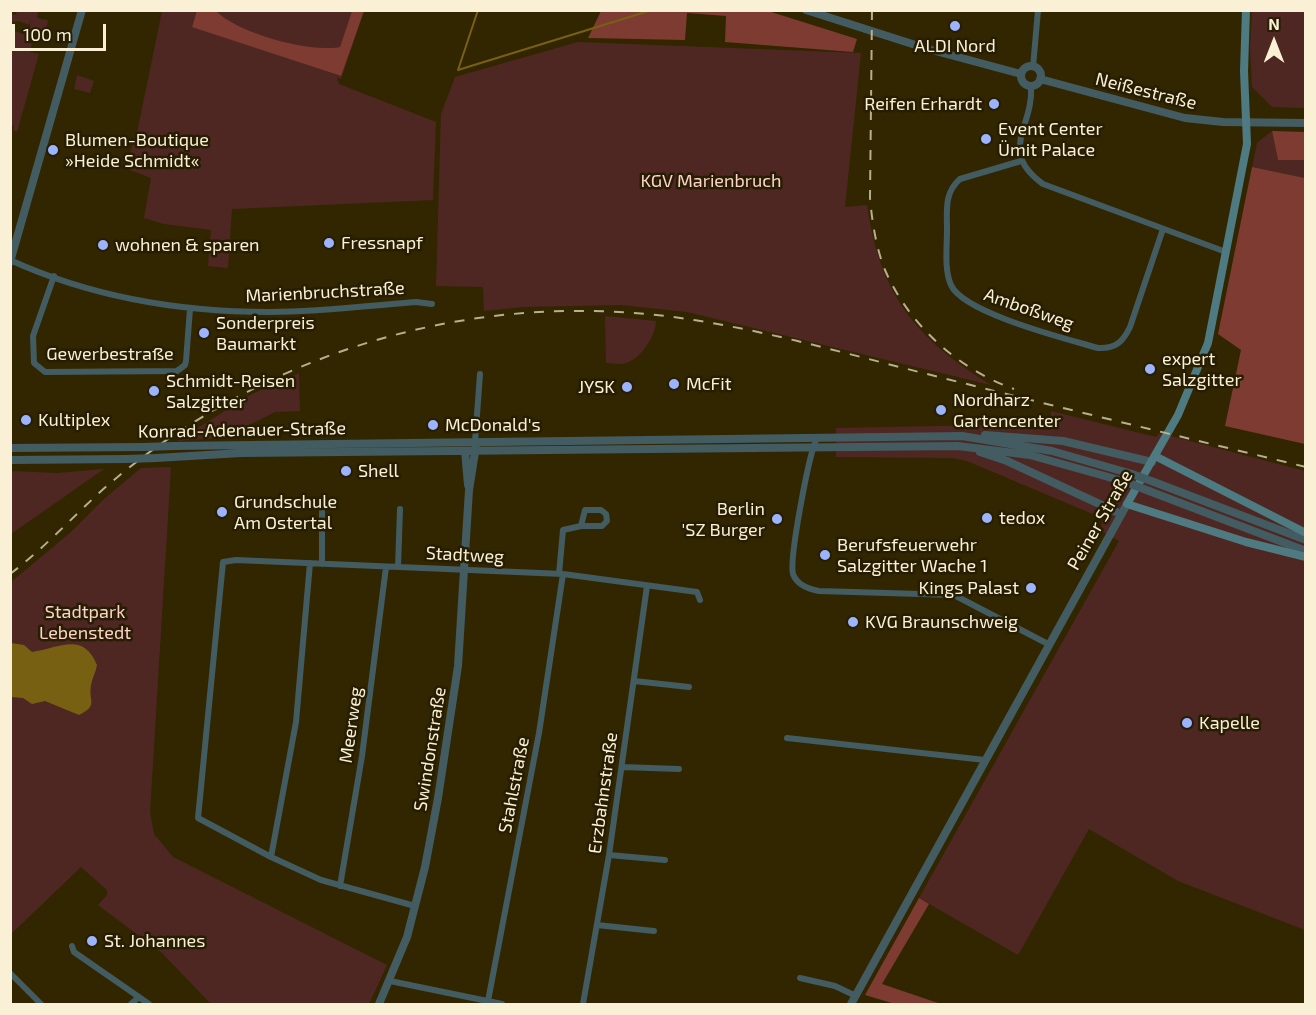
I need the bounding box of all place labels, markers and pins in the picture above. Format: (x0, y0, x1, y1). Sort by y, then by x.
marker: ALDI Nord (948, 19, 962, 33)
place label: ALDI Nord (914, 35, 996, 57)
place label: Reifen Erhardt (864, 93, 982, 115)
marker: Reifen Erhardt (987, 97, 1001, 111)
place label: Event Center Ümit Palace (998, 118, 1103, 160)
place label: Blumen-Boutique »Heide Schmidt« (65, 129, 209, 172)
marker: Event Center Ümit Palace (979, 132, 993, 146)
marker: Blumen-Boutique »Heide Schmidt« (46, 143, 60, 157)
place label: Fressnapf (341, 232, 423, 254)
place label: wohnen & sparen (115, 234, 260, 256)
marker: Fressnapf (322, 236, 336, 250)
marker: wohnen & sparen (96, 238, 110, 252)
place label: Sonderpreis Baumarkt (216, 312, 315, 354)
marker: Sonderpreis Baumarkt (197, 326, 211, 340)
place label: expert Salzgitter (1162, 348, 1242, 391)
marker: expert Salzgitter (1143, 362, 1157, 376)
place label: Schmidt-Reisen Salzgitter (166, 370, 295, 412)
place label: McFit (686, 373, 732, 395)
place label: JYSK (578, 376, 615, 398)
marker: McFit (667, 377, 681, 391)
marker: JYSK (620, 380, 634, 394)
marker: Schmidt-Reisen Salzgitter (147, 384, 161, 398)
place label: Nordharz Gartencenter (953, 389, 1061, 432)
marker: Nordharz Gartencenter (934, 403, 948, 417)
place label: Kultiplex (38, 409, 110, 431)
marker: Kultiplex (19, 413, 33, 427)
place label: McDonald's (445, 414, 541, 436)
marker: McDonald's (426, 418, 440, 432)
place label: Shell (358, 460, 399, 482)
marker: Shell (339, 464, 353, 478)
place label: Grundschule Am Ostertal (234, 491, 337, 534)
place label: Berlin 'SZ Burger (682, 498, 765, 540)
marker: Grundschule Am Ostertal (215, 505, 229, 519)
place label: tedox (999, 507, 1045, 529)
marker: tedox (980, 511, 994, 525)
marker: Berlin 'SZ Burger (770, 512, 784, 526)
place label: Berufsfeuerwehr Salzgitter Wache 1 (837, 534, 987, 576)
marker: Berufsfeuerwehr Salzgitter Wache 1 (818, 548, 832, 562)
place label: Kings Palast (919, 577, 1019, 599)
marker: Kings Palast (1024, 581, 1038, 595)
place label: KVG Braunschweig (865, 611, 1018, 633)
marker: KVG Braunschweig (846, 615, 860, 629)
place label: Kapelle (1199, 712, 1260, 734)
marker: Kapelle (1180, 716, 1194, 730)
place label: St. Johannes (104, 930, 205, 952)
marker: St. Johannes (85, 934, 99, 948)

